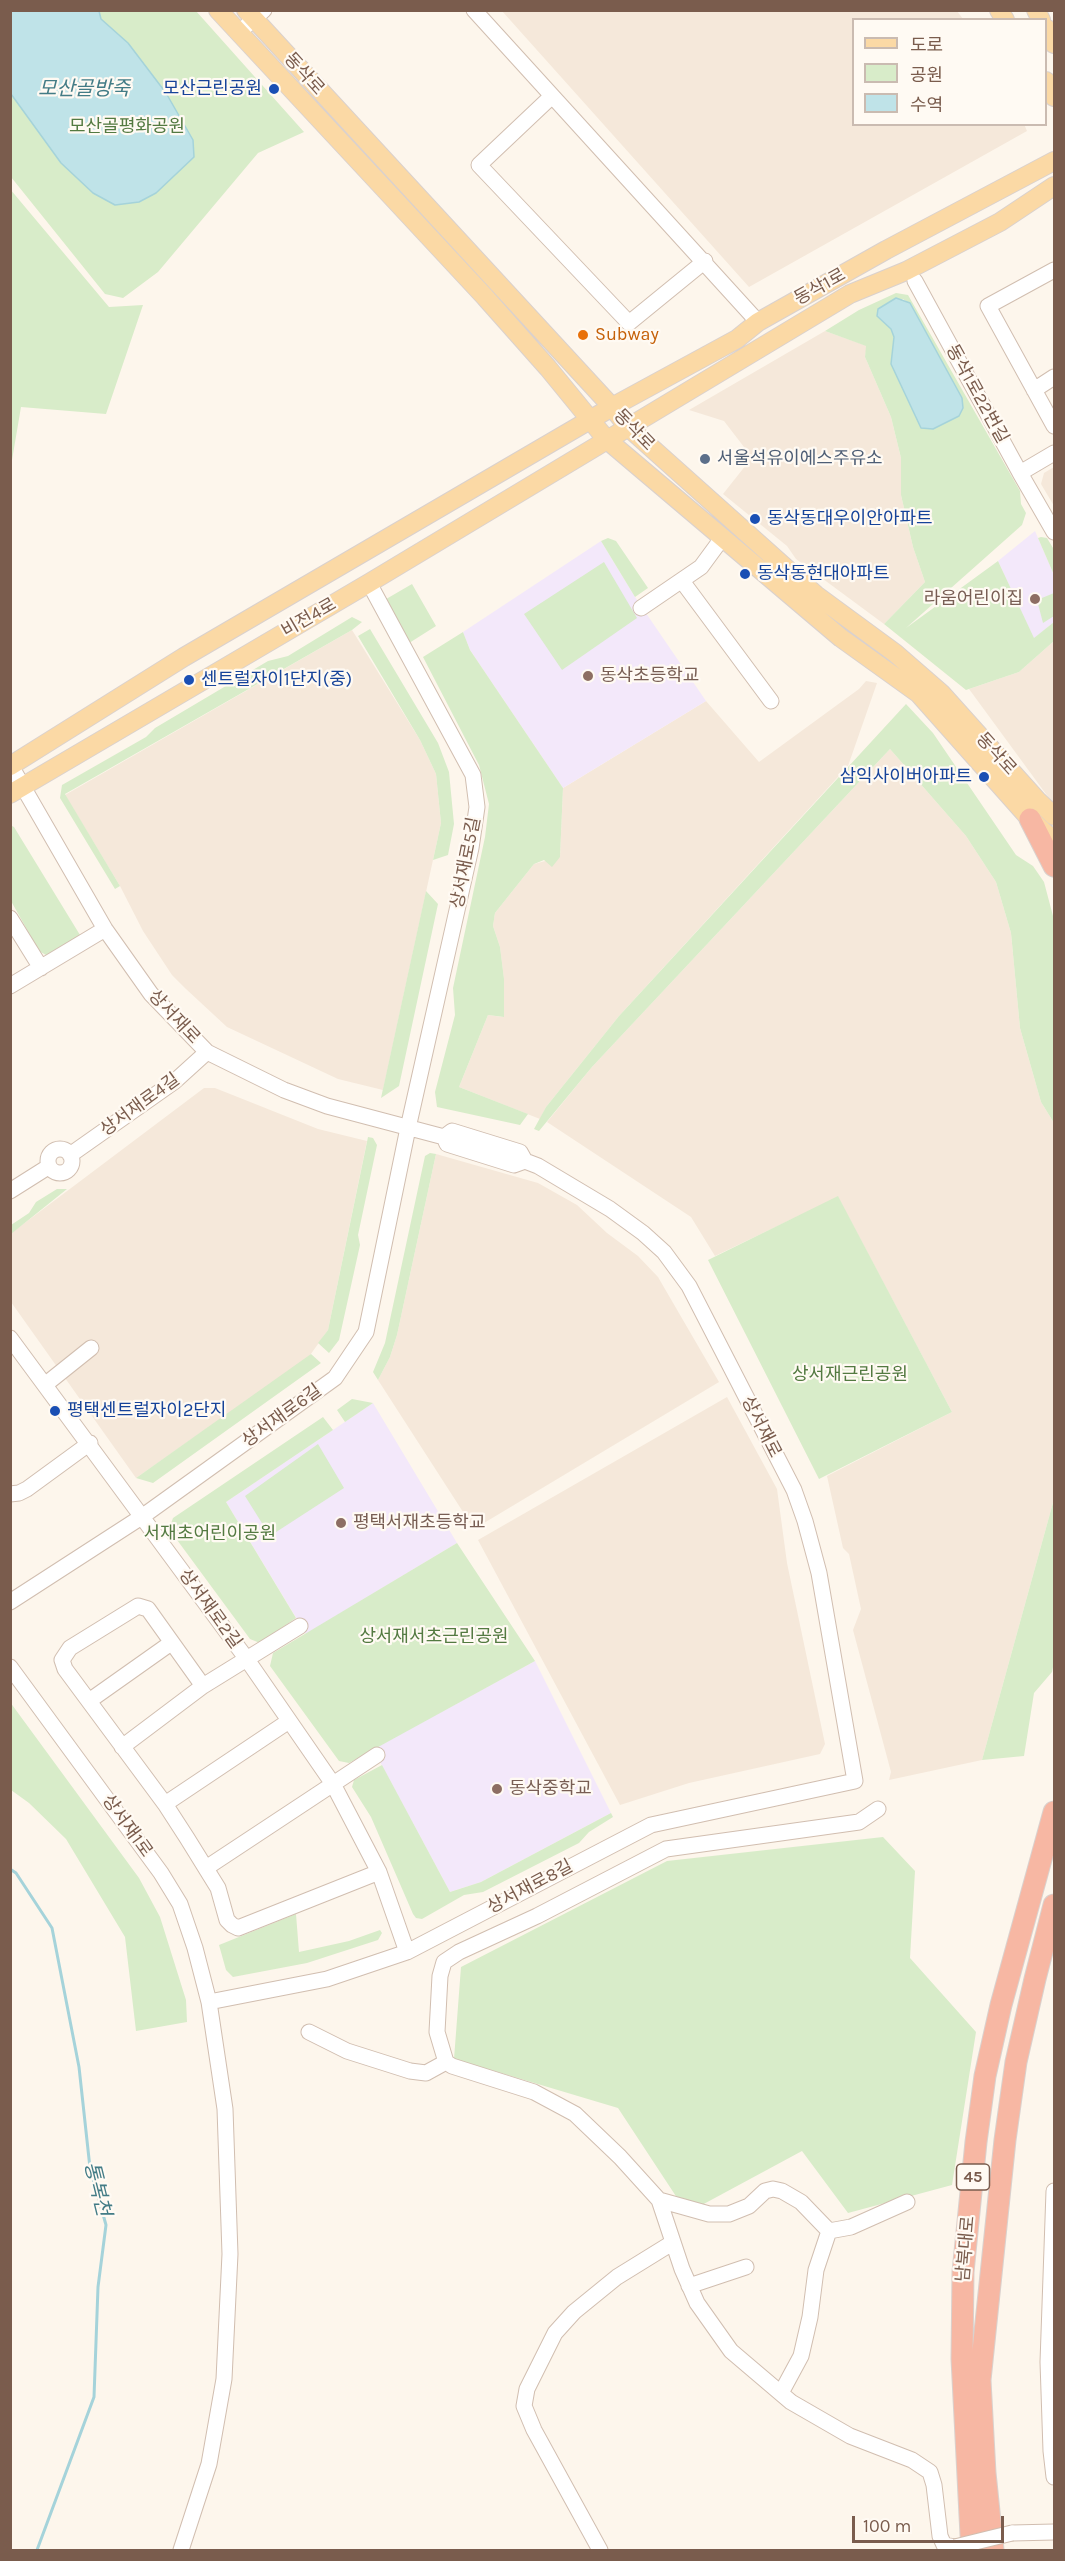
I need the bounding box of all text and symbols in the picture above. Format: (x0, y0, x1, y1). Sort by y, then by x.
legend (852, 18, 1047, 126)
text: 도로 (910, 34, 943, 56)
street label: 동삭로 (279, 48, 329, 100)
text: 공원 (910, 64, 943, 86)
water label: 모산골방죽 (38, 77, 130, 101)
place label: 모산근린공원 (163, 78, 262, 100)
marker: 모산근린공원 (267, 82, 281, 96)
text: 수역 (910, 94, 943, 116)
park label: 모산골평화공원 (69, 116, 185, 138)
street label: 동삭1로 (790, 264, 850, 310)
place label: Subway (595, 324, 659, 346)
marker: Subway (576, 328, 590, 342)
street label: 동삭1로22번길 (941, 341, 1013, 447)
street label: 동삭로 (609, 405, 659, 455)
place label: 서울석유이에스주유소 (717, 448, 883, 470)
marker: 서울석유이에스주유소 (698, 452, 712, 466)
place label: 동삭동대우이안아파트 (767, 508, 933, 530)
marker: 동삭동대우이안아파트 (748, 512, 762, 526)
place label: 동삭동현대아파트 (757, 563, 889, 585)
marker: 동삭동현대아파트 (738, 567, 752, 581)
place label: 라움어린이집 (924, 588, 1023, 610)
marker: 라움어린이집 (1028, 592, 1042, 606)
street label: 비전4로 (278, 594, 340, 642)
place label: 동삭초등학교 (600, 665, 699, 687)
place label: 센트럴자이1단지(중) (201, 669, 352, 691)
marker: 동삭초등학교 (581, 669, 595, 683)
marker: 센트럴자이1단지(중) (182, 673, 196, 687)
street label: 동삭로 (971, 728, 1021, 780)
place label: 삼익사이버아파트 (840, 766, 972, 788)
marker: 삼익사이버아파트 (977, 770, 991, 784)
street label: 상서재로5길 (447, 815, 485, 911)
street label: 상서재로 (144, 985, 204, 1049)
street label: 상서재로4길 (96, 1069, 184, 1141)
park label: 상서재근린공원 (792, 1364, 908, 1386)
street label: 상서재로6길 (238, 1380, 326, 1452)
street label: 상서재로 (736, 1393, 786, 1461)
place label: 평택센트럴자이2단지 (67, 1400, 226, 1422)
marker: 평택센트럴자이2단지 (48, 1404, 62, 1418)
place label: 평택서재초등학교 (353, 1512, 485, 1534)
marker: 평택서재초등학교 (334, 1516, 348, 1530)
park label: 서재초어린이공원 (144, 1523, 276, 1545)
street label: 상서재로2길 (174, 1565, 246, 1653)
park label: 상서재서초근린공원 (359, 1626, 509, 1648)
place label: 동삭중학교 (509, 1778, 592, 1800)
marker: 동삭중학교 (490, 1782, 504, 1796)
street label: 상서재1로 (97, 1790, 157, 1862)
street label: 상서재로8길 (483, 1855, 577, 1919)
water label: 통복천 (79, 2159, 115, 2219)
road number: 45 (956, 2164, 990, 2190)
street label: 남북대로 (952, 2215, 980, 2283)
scale bar (855, 2504, 1006, 2542)
text: 100 m (863, 2515, 911, 2537)

